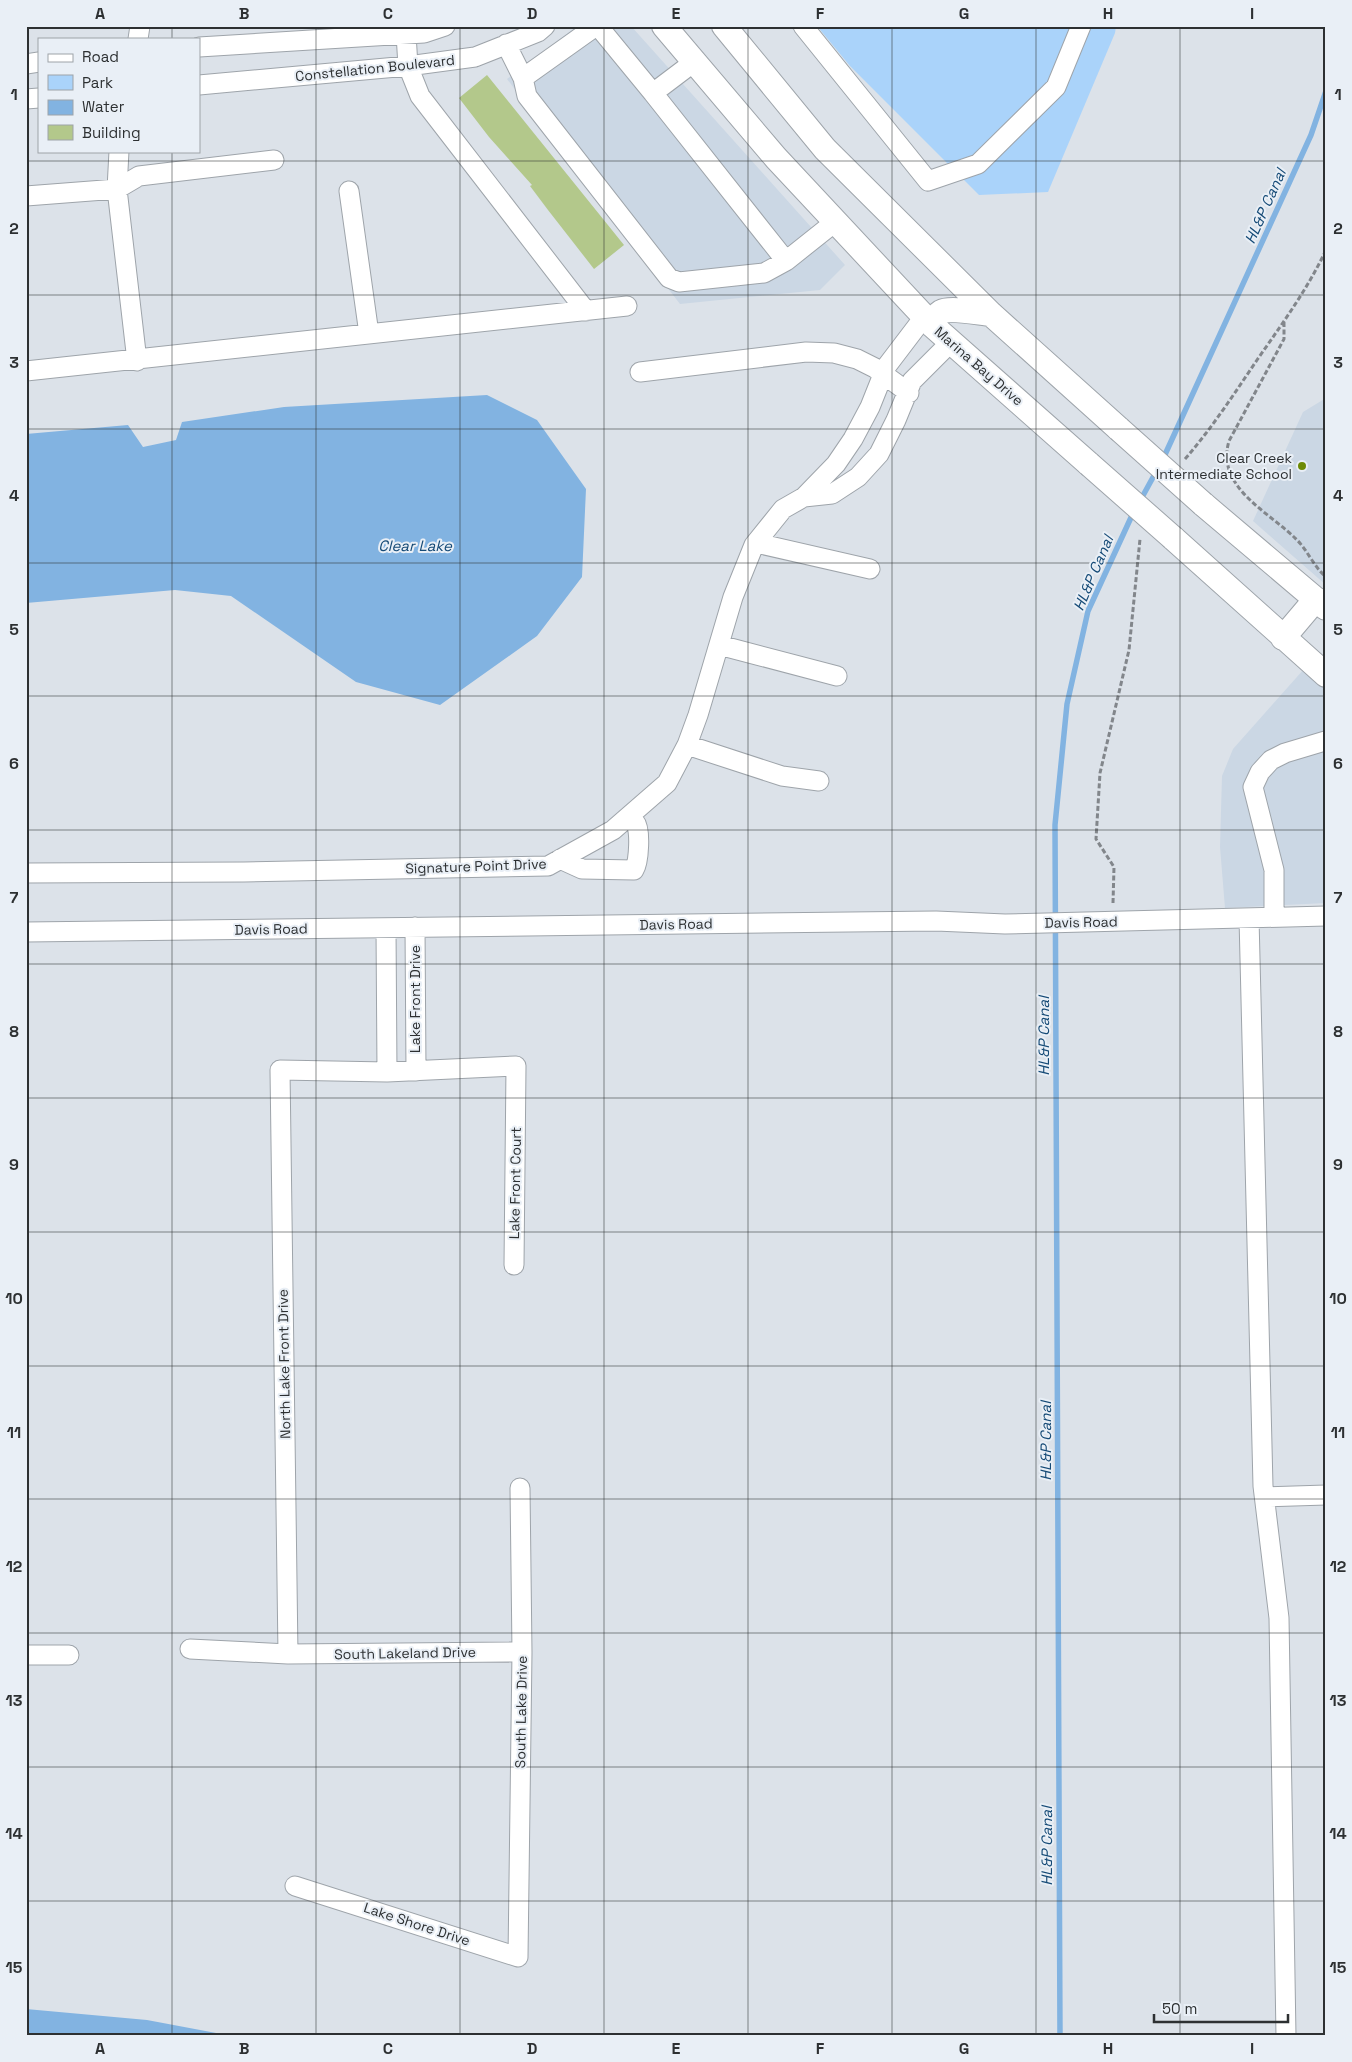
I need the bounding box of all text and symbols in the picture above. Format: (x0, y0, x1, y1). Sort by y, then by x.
text: A (95, 3, 105, 24)
text: B (239, 3, 249, 24)
text: C (383, 3, 393, 24)
text: D (527, 3, 537, 24)
text: E (672, 3, 681, 24)
text: F (816, 3, 825, 24)
text: G (959, 3, 969, 24)
text: H (1103, 3, 1113, 24)
text: I (1250, 3, 1254, 24)
legend (38, 38, 200, 152)
text: Road (82, 47, 119, 66)
street label: Constellation Boulevard (294, 51, 456, 85)
text: Park (82, 73, 113, 92)
text: 1 (10, 84, 18, 105)
text: 1 (1334, 84, 1342, 105)
text: Water (82, 97, 125, 116)
text: Building (82, 123, 141, 142)
water label: HL&P Canal (1240, 164, 1291, 246)
text: 2 (9, 218, 19, 239)
text: 2 (1333, 218, 1343, 239)
street label: Marina Bay Drive (931, 322, 1027, 410)
text: 3 (9, 352, 19, 373)
text: 3 (1333, 352, 1343, 373)
place label: Clear Creek Intermediate School (1156, 449, 1292, 483)
marker: Clear Creek Intermediate School (1296, 460, 1308, 472)
text: 4 (9, 485, 19, 506)
text: 4 (1333, 485, 1343, 506)
water label: HL&P Canal (1069, 530, 1118, 613)
water label: Clear Lake (378, 536, 453, 555)
text: 5 (9, 619, 19, 640)
text: 5 (1333, 619, 1343, 640)
text: 6 (9, 753, 19, 774)
text: 6 (1333, 753, 1343, 774)
street label: Signature Point Drive (405, 855, 547, 877)
text: 7 (10, 887, 19, 908)
text: 7 (1334, 887, 1343, 908)
street label: Davis Road (1044, 912, 1118, 932)
street label: Davis Road (639, 914, 713, 934)
street label: Davis Road (234, 919, 308, 939)
street label: Lake Front Drive (406, 945, 424, 1053)
water label: HL&P Canal (1034, 994, 1053, 1076)
text: 8 (9, 1021, 19, 1042)
text: 8 (1333, 1021, 1343, 1042)
street label: Lake Front Court (505, 1127, 525, 1239)
text: 9 (9, 1154, 19, 1175)
text: 9 (1333, 1154, 1343, 1175)
text: 10 (5, 1288, 23, 1309)
text: 10 (1329, 1288, 1347, 1309)
street label: North Lake Front Drive (274, 1289, 294, 1439)
water label: HL&P Canal (1036, 1399, 1055, 1481)
text: 11 (7, 1422, 21, 1443)
text: 11 (1331, 1422, 1345, 1443)
text: 12 (6, 1556, 22, 1577)
text: 12 (1330, 1556, 1346, 1577)
street label: South Lakeland Drive (334, 1643, 476, 1663)
street label: South Lake Drive (511, 1655, 531, 1769)
text: 13 (6, 1690, 23, 1711)
text: 13 (1330, 1690, 1347, 1711)
water label: HL&P Canal (1037, 1804, 1056, 1886)
text: 14 (5, 1823, 23, 1844)
text: 14 (1329, 1823, 1347, 1844)
street label: Lake Shore Drive (361, 1898, 473, 1950)
text: 15 (6, 1957, 23, 1978)
text: 15 (1330, 1957, 1347, 1978)
scale bar (1154, 1992, 1288, 2024)
text: 50 m (1162, 1999, 1197, 2018)
text: A (95, 2038, 105, 2059)
text: B (239, 2038, 249, 2059)
text: C (383, 2038, 393, 2059)
text: D (527, 2038, 537, 2059)
text: E (672, 2038, 681, 2059)
text: F (816, 2038, 825, 2059)
text: G (959, 2038, 969, 2059)
text: H (1103, 2038, 1113, 2059)
text: I (1250, 2038, 1254, 2059)

